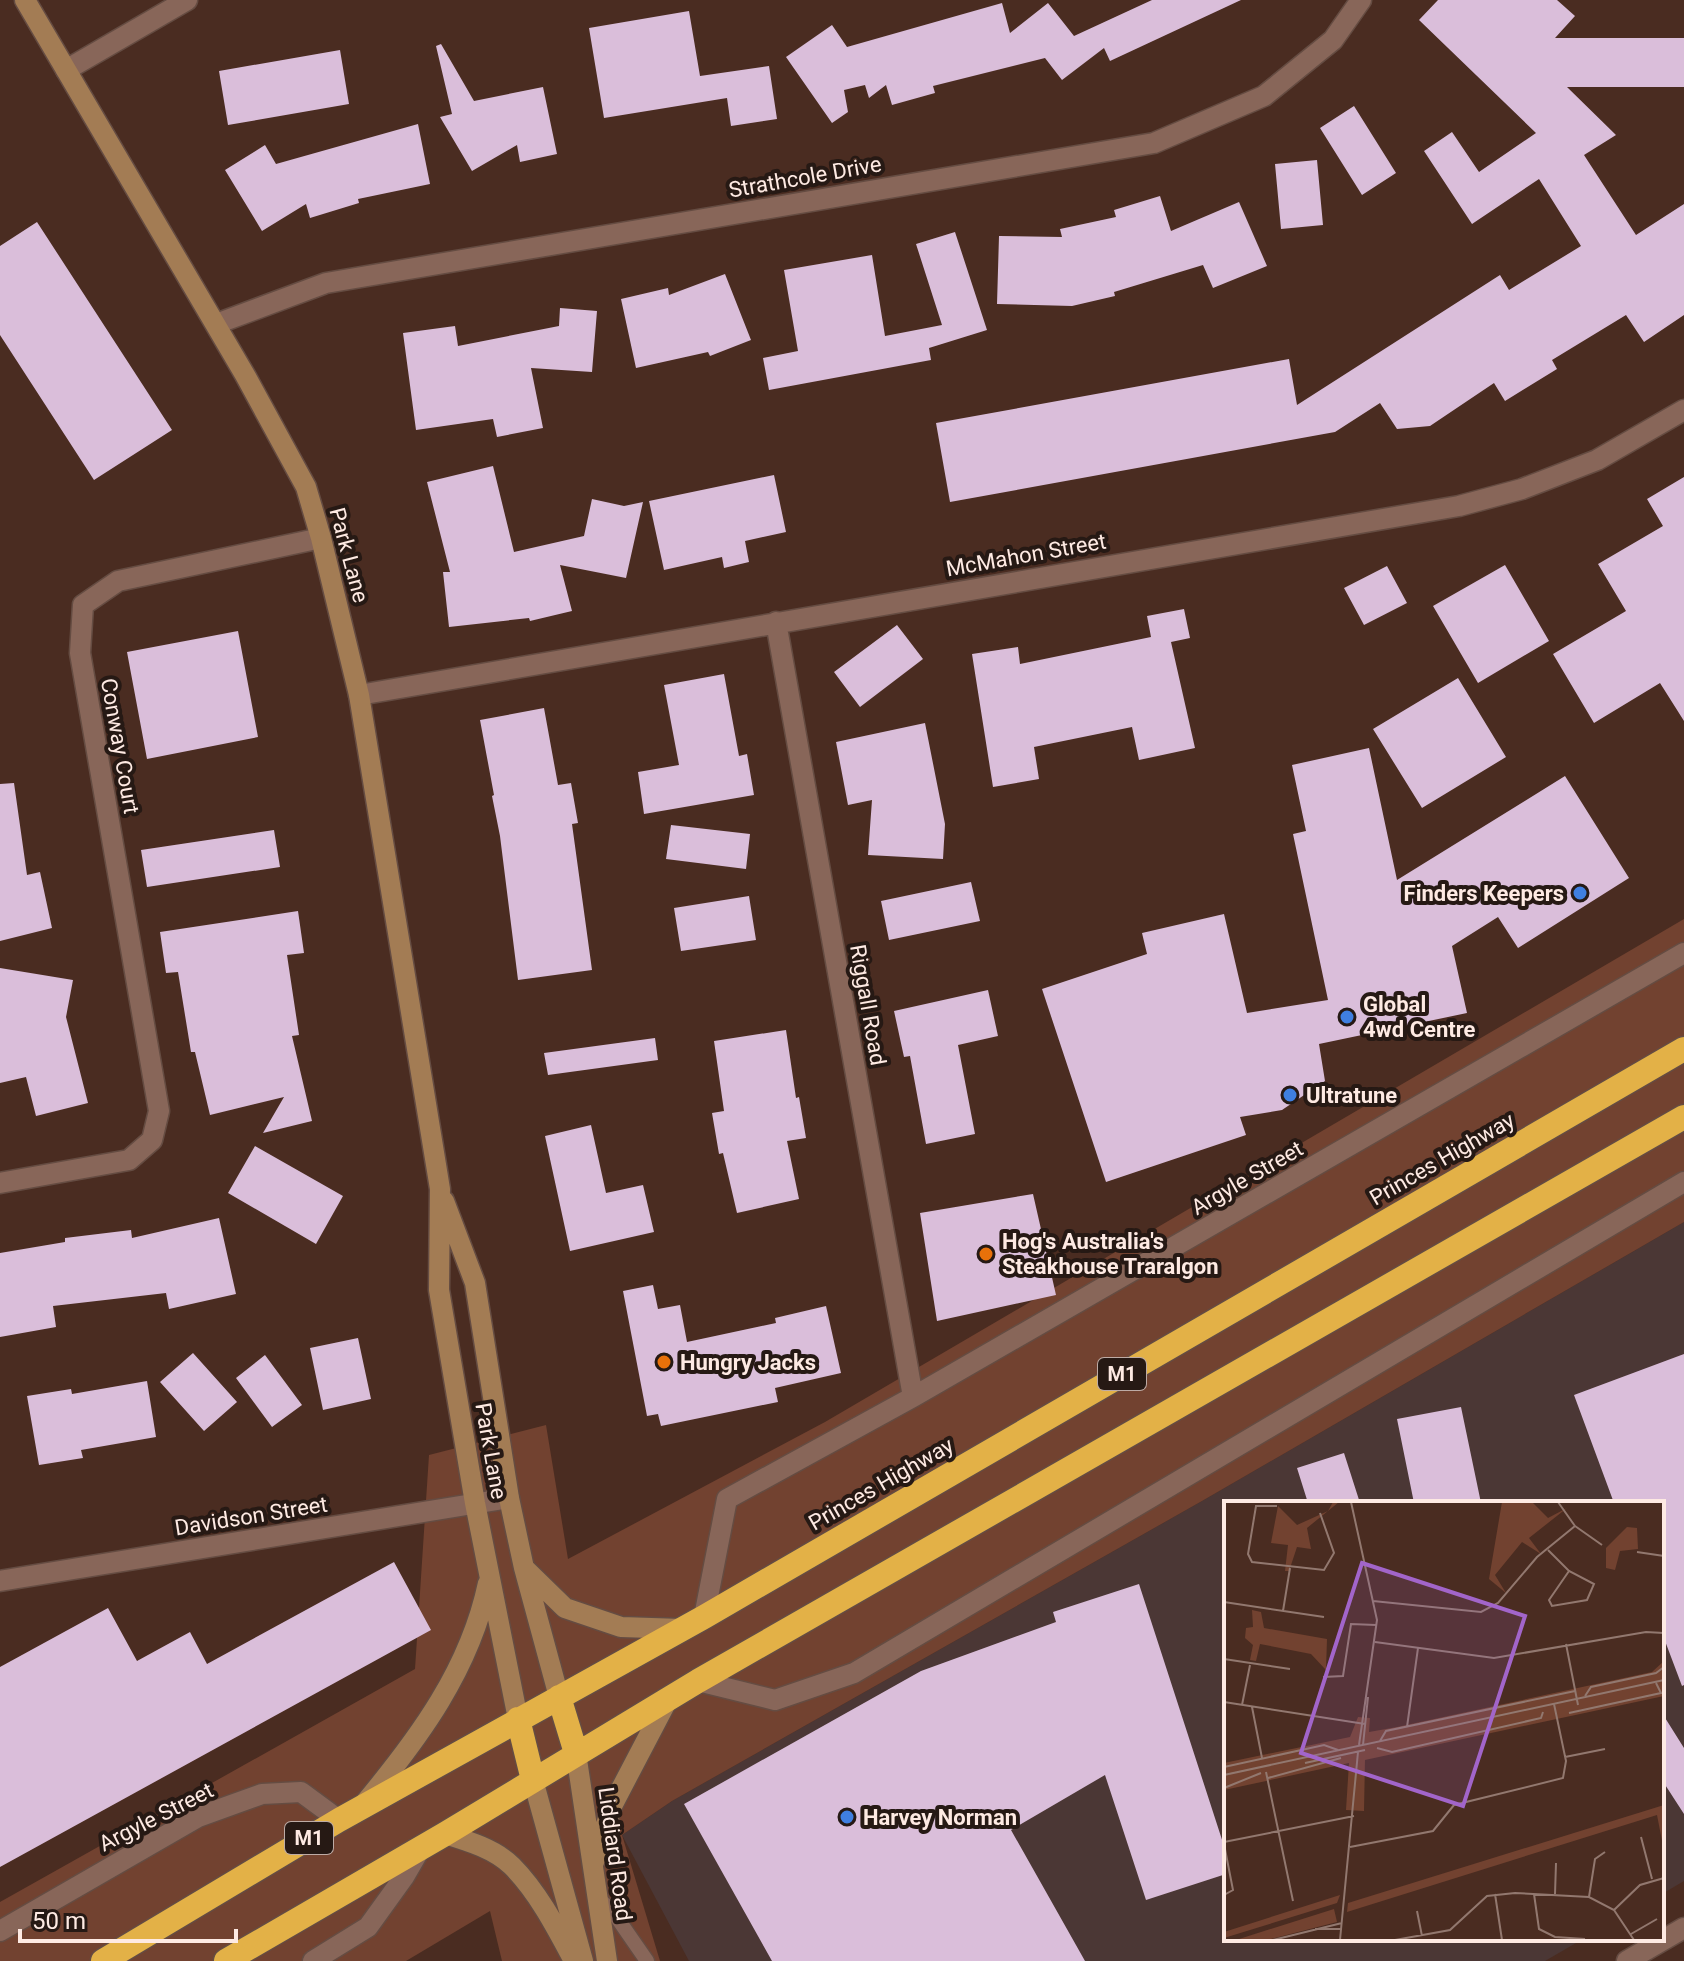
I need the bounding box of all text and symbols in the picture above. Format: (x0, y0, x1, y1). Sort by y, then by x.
street label: Strathcole Drive (727, 151, 883, 203)
street label: Park Lane (324, 505, 374, 605)
street label: McMahon Street (944, 529, 1108, 581)
street label: Conway Court (96, 676, 144, 816)
place label: Finders Keepers (1404, 881, 1564, 906)
marker: Finders Keepers (1571, 884, 1589, 902)
street label: Riggall Road (845, 943, 891, 1067)
place label: Global 4wd Centre (1363, 992, 1476, 1042)
marker: Global 4wd Centre (1338, 1008, 1356, 1026)
place label: Ultratune (1306, 1083, 1397, 1108)
marker: Ultratune (1281, 1086, 1299, 1104)
street label: Princes Highway (1365, 1107, 1519, 1211)
street label: Argyle Street (1187, 1136, 1307, 1220)
place label: Hog's Australia's Steakhouse Traralgon (1002, 1229, 1219, 1279)
marker: Hog's Australia's Steakhouse Traralgon (977, 1245, 995, 1263)
place label: Hungry Jacks (680, 1350, 816, 1375)
marker: Hungry Jacks (655, 1353, 673, 1371)
road number: M1 (1098, 1358, 1146, 1390)
street label: Park Lane (470, 1401, 512, 1501)
street label: Princes Highway (804, 1432, 958, 1536)
street label: Davidson Street (173, 1492, 329, 1540)
inset map (1224, 1501, 1664, 1941)
street label: Argyle Street (95, 1778, 217, 1856)
street label: Liddiard Road (593, 1785, 637, 1923)
place label: Harvey Norman (863, 1805, 1017, 1830)
marker: Harvey Norman (838, 1808, 856, 1826)
road number: M1 (285, 1822, 333, 1854)
scale bar (20, 1893, 236, 1943)
text: 50 m (32, 1907, 86, 1935)

